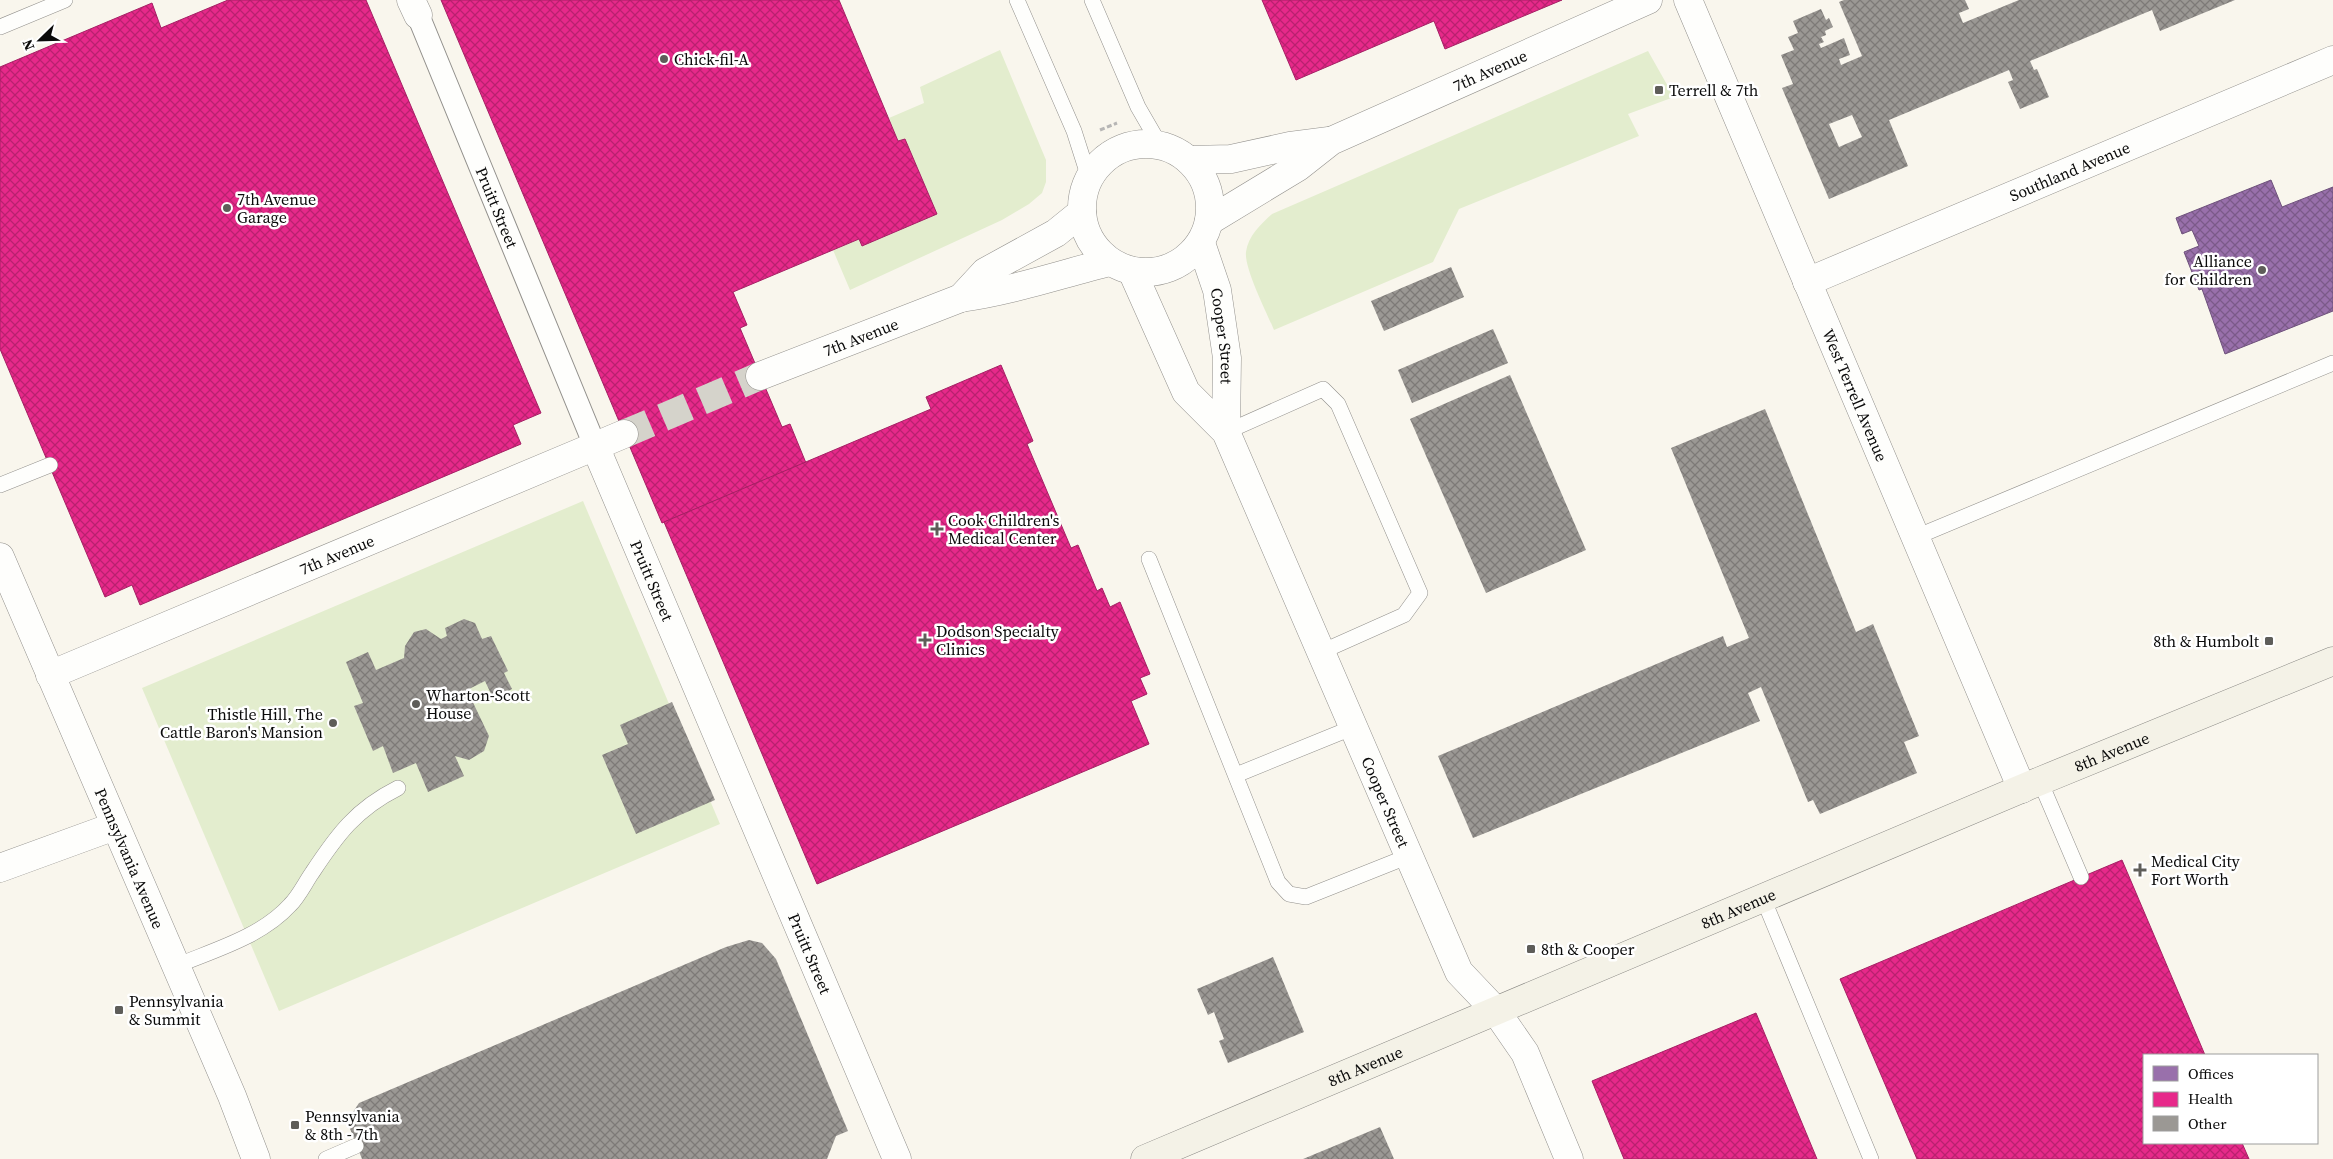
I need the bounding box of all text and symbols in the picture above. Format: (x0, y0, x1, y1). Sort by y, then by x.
north arrow (15, 15, 65, 65)
text: N (17, 36, 39, 54)
street label: 7th Avenue (1449, 44, 1531, 96)
place label: Chick-fil-A (674, 48, 749, 70)
marker: Chick-fil-A (658, 53, 670, 65)
place label: Terrell & 7th (1669, 79, 1759, 101)
marker: Terrell & 7th (1653, 84, 1665, 96)
street label: Southland Avenue (2006, 136, 2133, 206)
street label: Pruitt Street (471, 164, 524, 252)
place label: 7th Avenue Garage (237, 188, 316, 228)
marker: 7th Avenue Garage (221, 202, 233, 214)
place label: Alliance for Children (2165, 250, 2252, 290)
marker: Alliance for Children (2256, 264, 2268, 276)
street label: Cooper Street (1206, 286, 1238, 385)
street label: 7th Avenue (820, 312, 902, 362)
street label: West Terrell Avenue (1817, 325, 1893, 465)
place label: Cook Children's Medical Center (948, 509, 1059, 549)
marker: Cook Children's Medical Center (930, 522, 944, 536)
street label: 7th Avenue (296, 529, 378, 580)
street label: Pruitt Street (625, 537, 679, 625)
place label: Dodson Specialty Clinics (936, 620, 1060, 660)
place label: 8th & Humbolt (2153, 630, 2260, 652)
marker: Dodson Specialty Clinics (918, 633, 932, 647)
marker: 8th & Humbolt (2263, 635, 2275, 647)
place label: Wharton-Scott House (426, 684, 531, 724)
marker: Wharton-Scott House (410, 698, 422, 710)
place label: Thistle Hill, The Cattle Baron's Mansion (160, 703, 323, 743)
marker: Thistle Hill, The Cattle Baron's Mansion (327, 717, 339, 729)
street label: 8th Avenue (2071, 726, 2152, 777)
street label: Cooper Street (1356, 753, 1415, 852)
street label: Pennsylvania Avenue (90, 785, 170, 932)
place label: Medical City Fort Worth (2151, 850, 2241, 890)
marker: Medical City Fort Worth (2133, 863, 2147, 877)
street label: 8th Avenue (1698, 883, 1779, 934)
street label: Pruitt Street (783, 910, 837, 998)
place label: 8th & Cooper (1541, 938, 1635, 960)
marker: 8th & Cooper (1525, 943, 1537, 955)
place label: Pennsylvania & Summit (129, 990, 224, 1030)
marker: Pennsylvania & Summit (113, 1004, 125, 1016)
street label: 8th Avenue (1324, 1040, 1406, 1092)
legend (2143, 1054, 2318, 1144)
text: Offices (2188, 1063, 2234, 1084)
text: Health (2188, 1088, 2233, 1109)
place label: Pennsylvania & 8th - 7th (305, 1105, 400, 1145)
text: Other (2188, 1113, 2227, 1134)
marker: Pennsylvania & 8th - 7th (289, 1119, 301, 1131)

